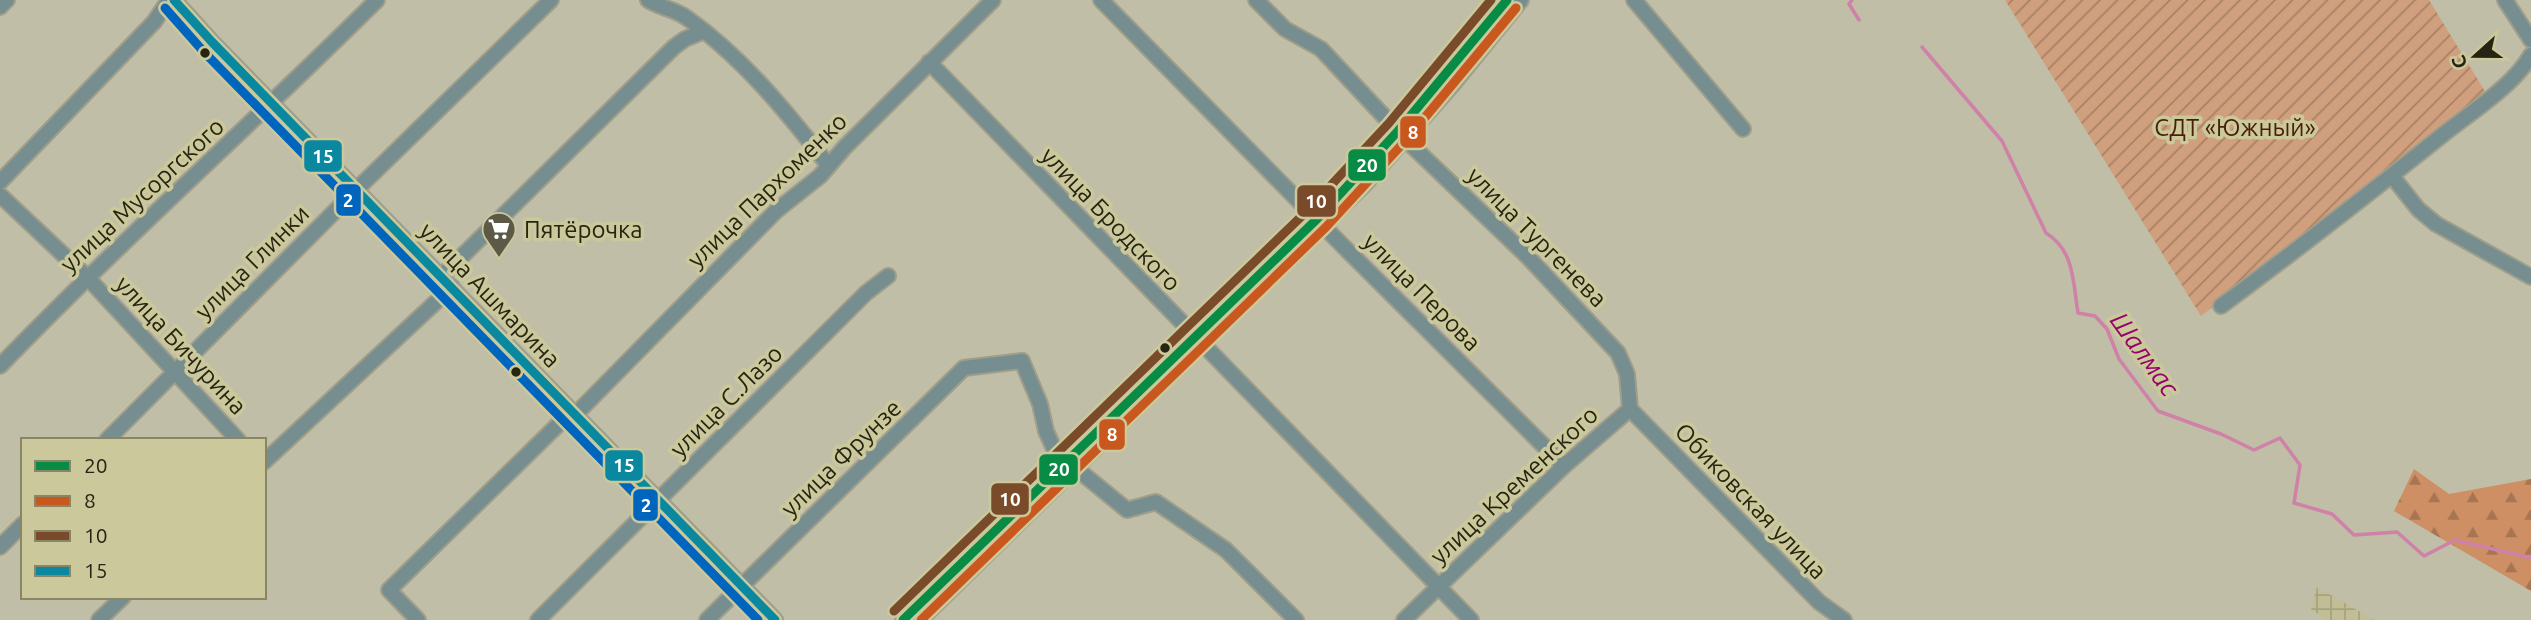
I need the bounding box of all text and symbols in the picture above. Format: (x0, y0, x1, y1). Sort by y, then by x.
north arrow (2440, 21, 2510, 91)
unlabelled marker (198, 46, 212, 60)
text: С (2447, 52, 2472, 72)
street label: улица Пархоменко (682, 107, 852, 273)
street label: улица Мусоргского (55, 112, 229, 278)
park label: СДТ «Южный» (2154, 114, 2316, 141)
line badge: 8 (1399, 115, 1427, 149)
text: 8 (1408, 121, 1418, 143)
line badge: 15 (303, 139, 343, 173)
street label: улица Бродского (1036, 142, 1186, 296)
text: 15 (312, 145, 334, 167)
line badge: 20 (1347, 148, 1387, 182)
text: 20 (1356, 154, 1378, 176)
street label: улица Тургенева (1462, 162, 1612, 312)
line badge: 2 (335, 183, 362, 217)
line badge: 10 (1296, 184, 1337, 218)
text: 2 (343, 189, 353, 211)
text: 10 (1305, 190, 1327, 212)
street label: улица Глинки (190, 200, 314, 324)
supermarket icon: Пятёрочка (480, 210, 518, 259)
place label: Пятёрочка (524, 216, 643, 243)
street label: улица Ашмарина (414, 217, 566, 373)
street label: улица Перова (1358, 228, 1486, 356)
street label: улица Бичурина (110, 270, 252, 420)
water label: Шалмас (2105, 306, 2186, 402)
street label: улица С.Лазо (664, 339, 788, 463)
unlabelled marker (1158, 341, 1172, 355)
unlabelled marker (509, 365, 523, 379)
street label: улица Фрунзе (775, 394, 907, 522)
street label: улица Кременского (1425, 401, 1603, 569)
line badge: 8 (1098, 418, 1126, 451)
street label: Обиковская улица (1670, 418, 1832, 584)
text: 8 (1107, 423, 1117, 445)
legend (21, 438, 266, 599)
line badge: 15 (604, 449, 644, 482)
text: 20 (84, 453, 108, 477)
line badge: 20 (1038, 453, 1079, 486)
text: 15 (613, 454, 635, 476)
text: 20 (1048, 458, 1070, 480)
line badge: 10 (990, 482, 1030, 516)
text: 8 (84, 488, 96, 512)
line badge: 2 (632, 488, 659, 522)
text: 10 (999, 488, 1021, 510)
text: 2 (641, 494, 651, 516)
text: 10 (84, 523, 108, 547)
text: 15 (84, 558, 108, 582)

